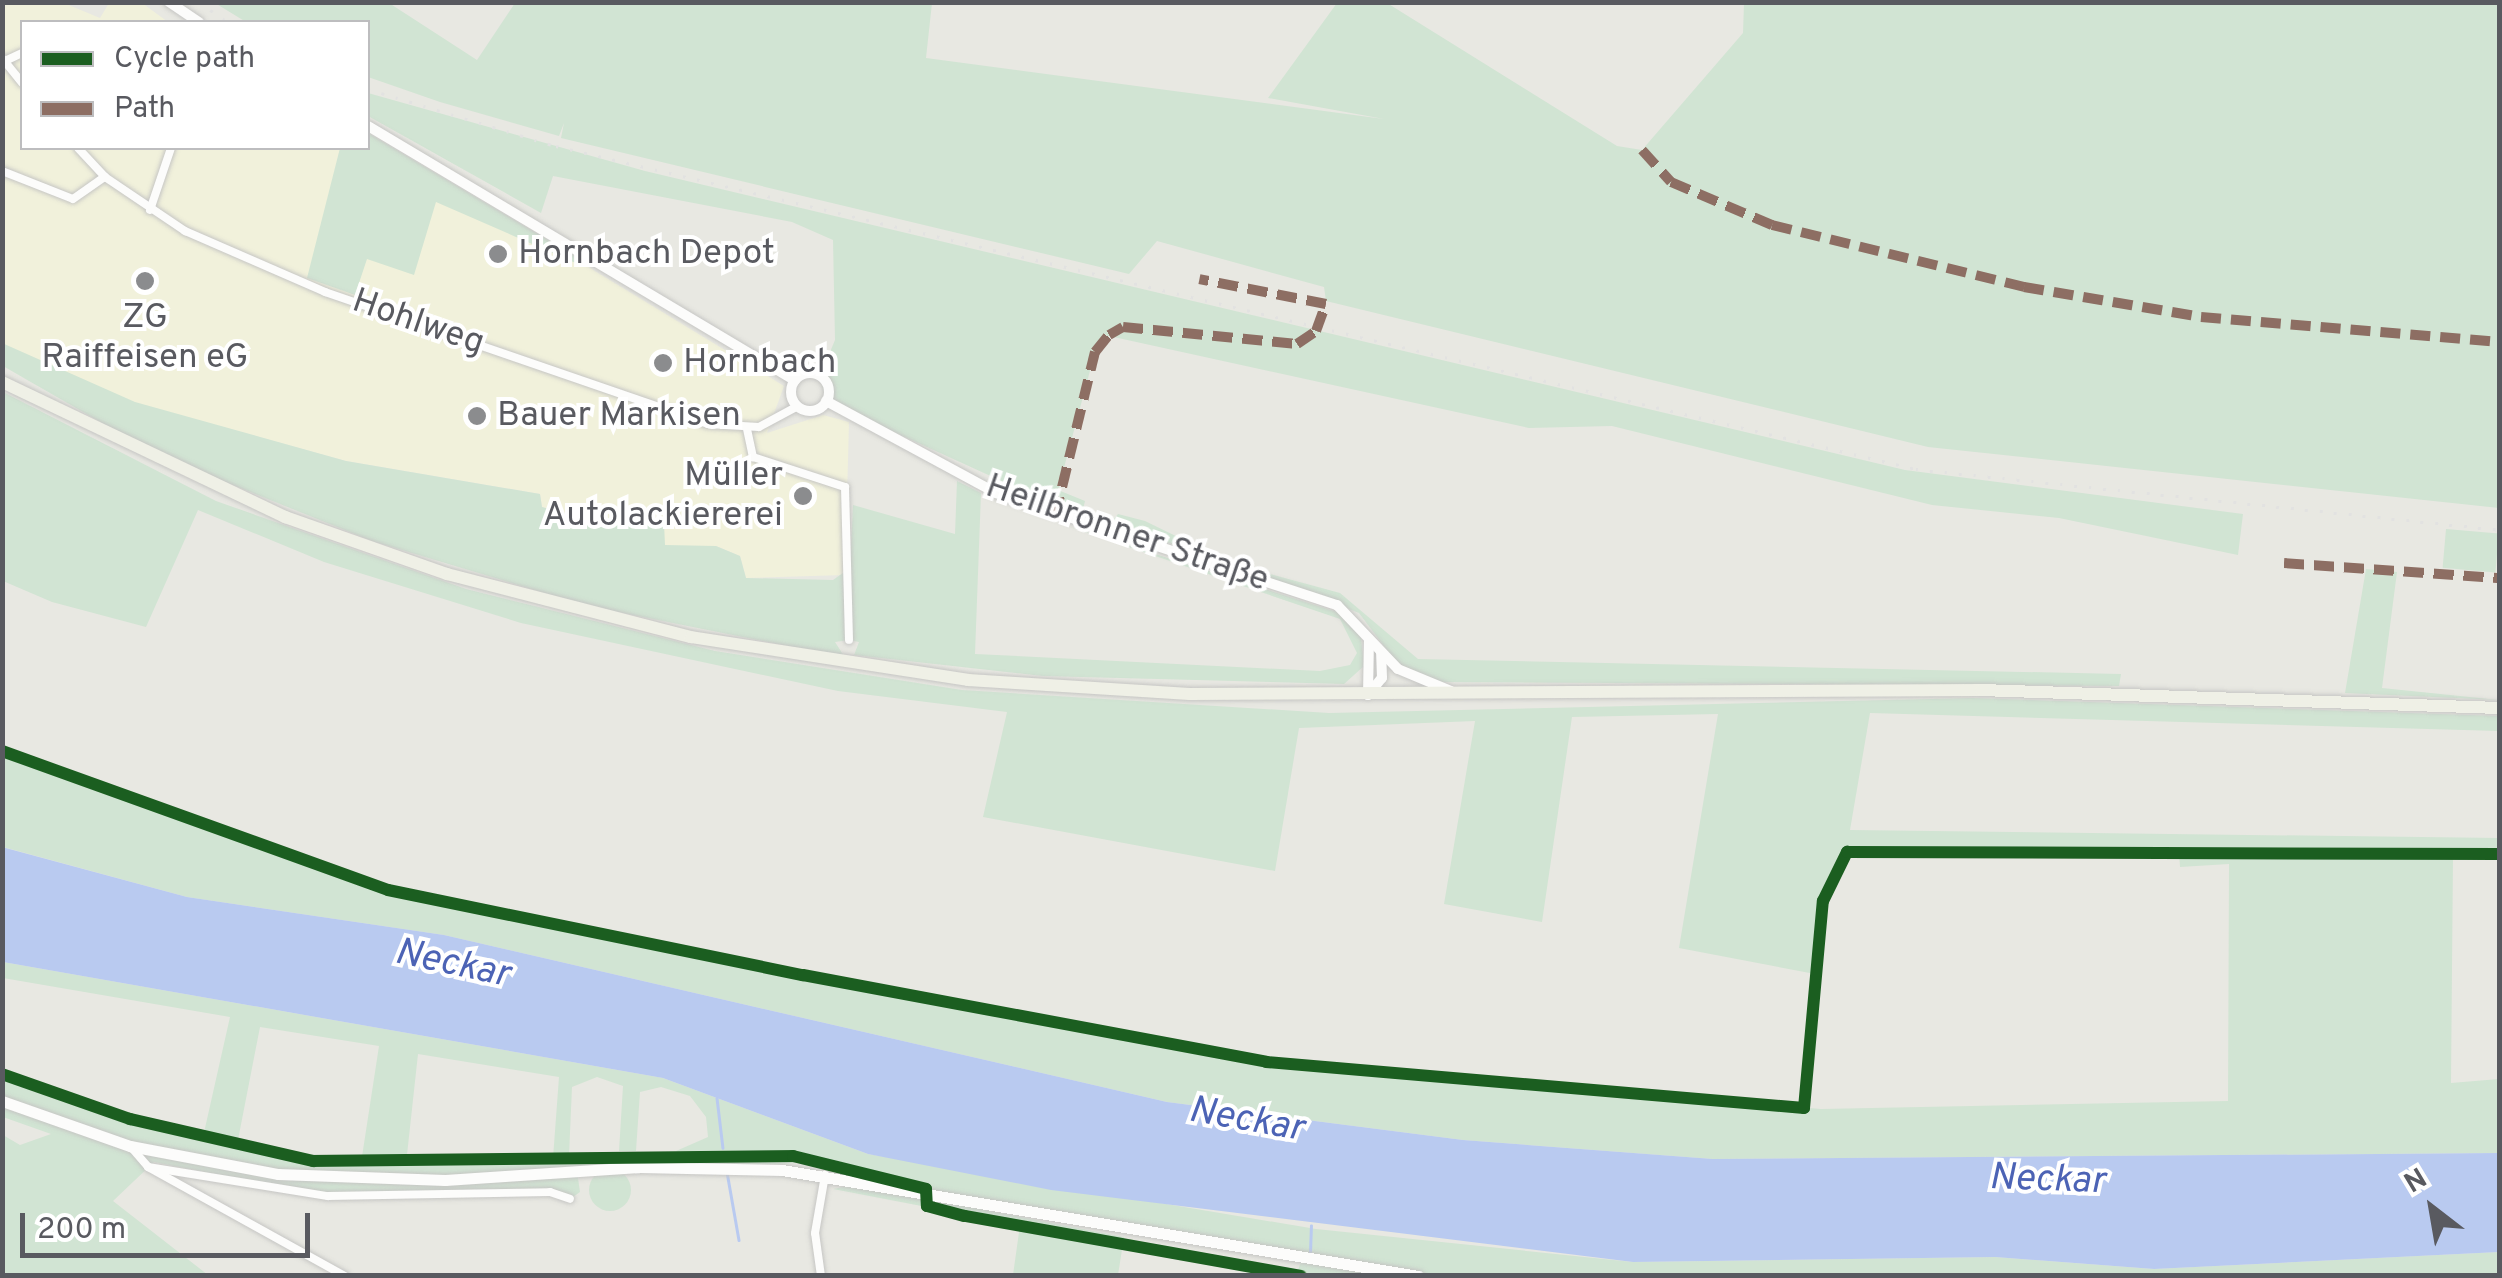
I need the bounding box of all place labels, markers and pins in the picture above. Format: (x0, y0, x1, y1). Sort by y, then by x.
place label: Hornbach Depot (518, 233, 775, 275)
marker: Hornbach Depot (487, 243, 509, 265)
marker: ZG Raiffeisen eG (134, 270, 156, 292)
place label: ZG Raiffeisen eG (41, 297, 249, 379)
place label: Hornbach (683, 342, 836, 384)
marker: Hornbach (652, 352, 674, 374)
place label: Bauer Markisen (497, 395, 741, 437)
marker: Bauer Markisen (466, 405, 488, 427)
place label: Müller Autolackiererei (543, 455, 783, 537)
marker: Müller Autolackiererei (792, 485, 814, 507)

